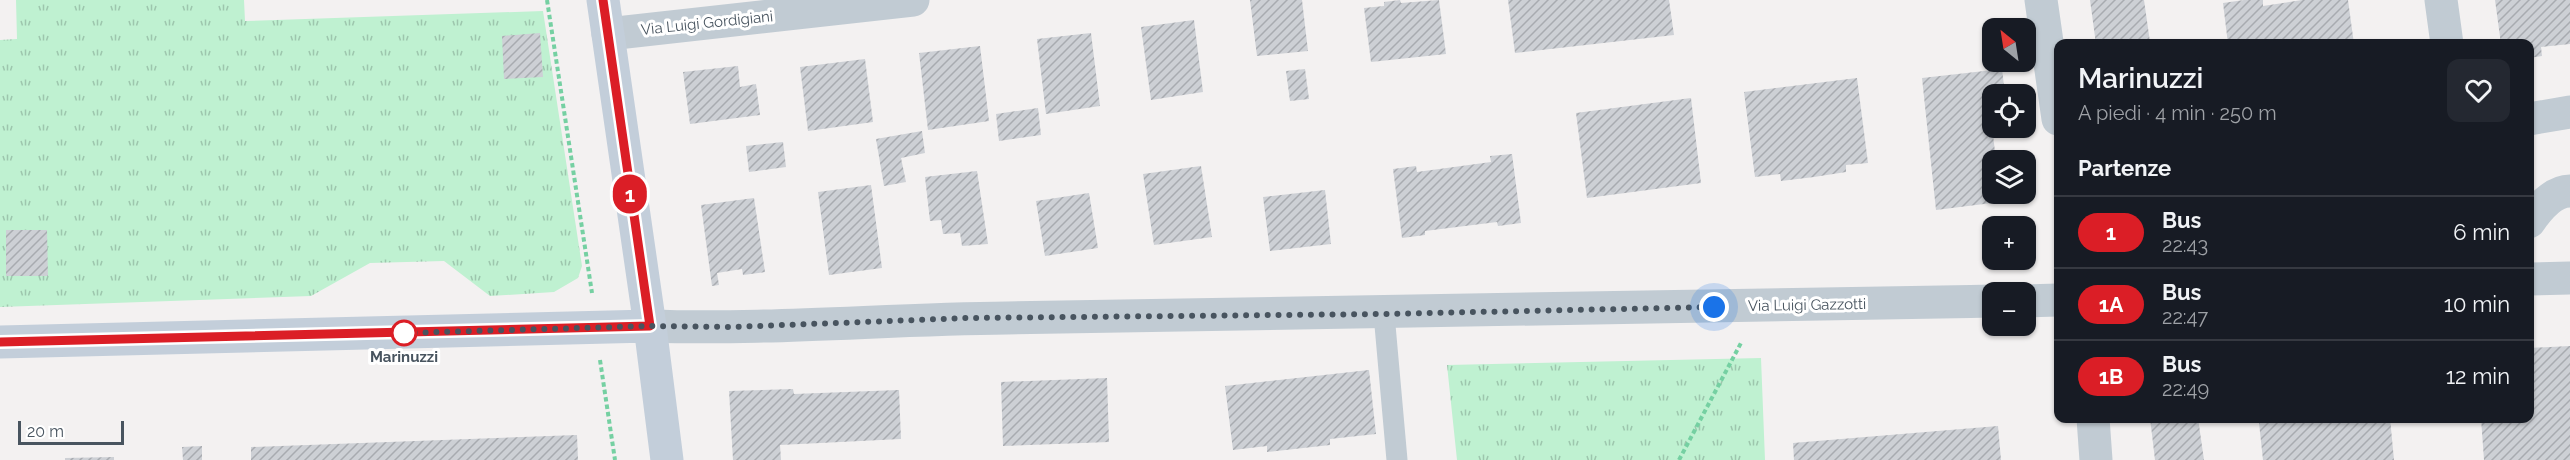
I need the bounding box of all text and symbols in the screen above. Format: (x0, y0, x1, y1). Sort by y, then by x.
street label: Via Luigi Gordigiani (640, 7, 774, 39)
north arrow (1982, 18, 2036, 72)
map controls (1982, 18, 2036, 336)
button: heart (2447, 59, 2510, 122)
text: Marinuzzi (2078, 62, 2203, 95)
button: locate (1982, 84, 2036, 138)
text: A piedi · 4 min · 250 m (2078, 101, 2277, 125)
button: layers (1982, 150, 2036, 204)
text: Partenze (2078, 155, 2171, 181)
line badge: 1 (610, 174, 650, 214)
text: 1 (625, 182, 635, 207)
text: Bus (2162, 207, 2201, 233)
button: + (1982, 216, 2036, 270)
text: 6 min (2453, 219, 2510, 245)
text: 1 (2106, 220, 2116, 245)
text: 22:43 (2162, 233, 2208, 257)
text: Bus (2162, 279, 2201, 305)
button: − (1982, 282, 2036, 336)
text: 10 min (2444, 291, 2510, 317)
your location (1699, 292, 1729, 322)
text: 1A (2099, 292, 2123, 317)
street label: Via Luigi Gazzotti (1748, 295, 1866, 315)
text: 22:47 (2162, 305, 2208, 329)
marker: Marinuzzi (391, 320, 417, 346)
place label: Marinuzzi (370, 348, 438, 366)
text: Bus (2162, 351, 2201, 377)
text: 12 min (2446, 363, 2510, 389)
text: 1B (2099, 364, 2123, 389)
text: 22:49 (2162, 377, 2209, 401)
scale bar (18, 418, 124, 446)
text: 20 m (27, 422, 64, 441)

